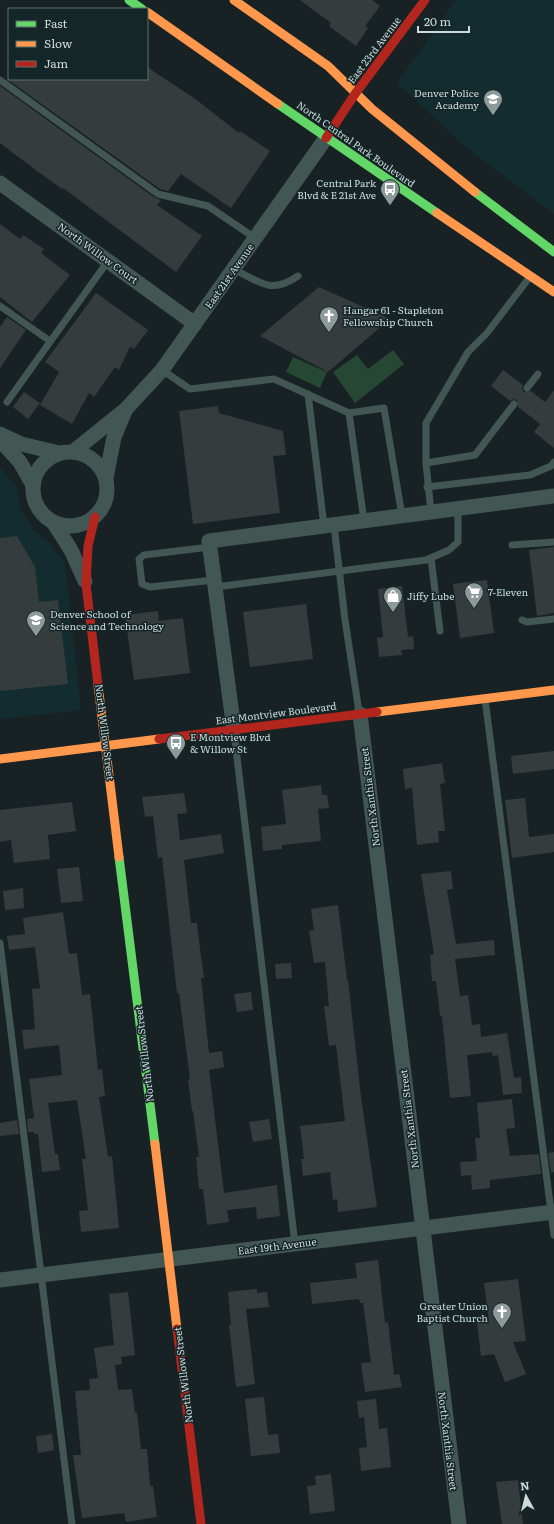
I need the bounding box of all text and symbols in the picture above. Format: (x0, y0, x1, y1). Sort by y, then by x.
legend (8, 8, 148, 80)
scale bar (418, 8, 469, 34)
text: 20 m (424, 12, 451, 30)
street label: East 23rd Avenue (343, 13, 404, 86)
text: Fast (44, 14, 68, 32)
text: Slow (44, 34, 73, 52)
text: Jam (44, 54, 69, 72)
place label: Denver Police Academy (414, 85, 479, 112)
school or university icon: Denver Police Academy (482, 88, 504, 116)
street label: North Central Park Boulevard (294, 97, 419, 190)
place label: Central Park Blvd & E 21st Ave (297, 175, 377, 202)
bus stop icon: Central Park Blvd & E 21st Ave (379, 178, 401, 206)
street label: North Willow Court (55, 218, 142, 287)
street label: East 21st Avenue (200, 240, 257, 311)
place label: Hangar 61 - Stapleton Fellowship Church (343, 302, 444, 329)
church icon: Hangar 61 - Stapleton Fellowship Church (318, 305, 340, 333)
supermarket icon: 7-Eleven (463, 581, 485, 609)
place label: 7-Eleven (488, 584, 528, 599)
shop icon: Jiffy Lube (382, 585, 404, 613)
place label: Jiffy Lube (407, 588, 454, 603)
place label: Denver School of Science and Technology (50, 606, 164, 633)
school or university icon: Denver School of Science and Technology (25, 609, 47, 637)
street label: North Willow Street (92, 683, 119, 781)
street label: East Montview Boulevard (215, 698, 337, 727)
place label: E Montview Blvd & Willow St (190, 729, 271, 756)
bus stop icon: E Montview Blvd & Willow St (165, 732, 187, 760)
street label: North Xanthia Street (356, 747, 383, 847)
street label: North Willow Street (130, 1005, 157, 1103)
street label: North Xanthia Street (395, 1069, 422, 1169)
street label: East 19th Avenue (237, 1233, 317, 1258)
place label: Greater Union Baptist Church (416, 1298, 488, 1325)
church icon: Greater Union Baptist Church (491, 1301, 513, 1329)
street label: North Willow Street (169, 1326, 196, 1424)
street label: North Xanthia Street (435, 1391, 462, 1491)
north arrow (506, 1476, 546, 1516)
text: N (519, 1477, 530, 1494)

